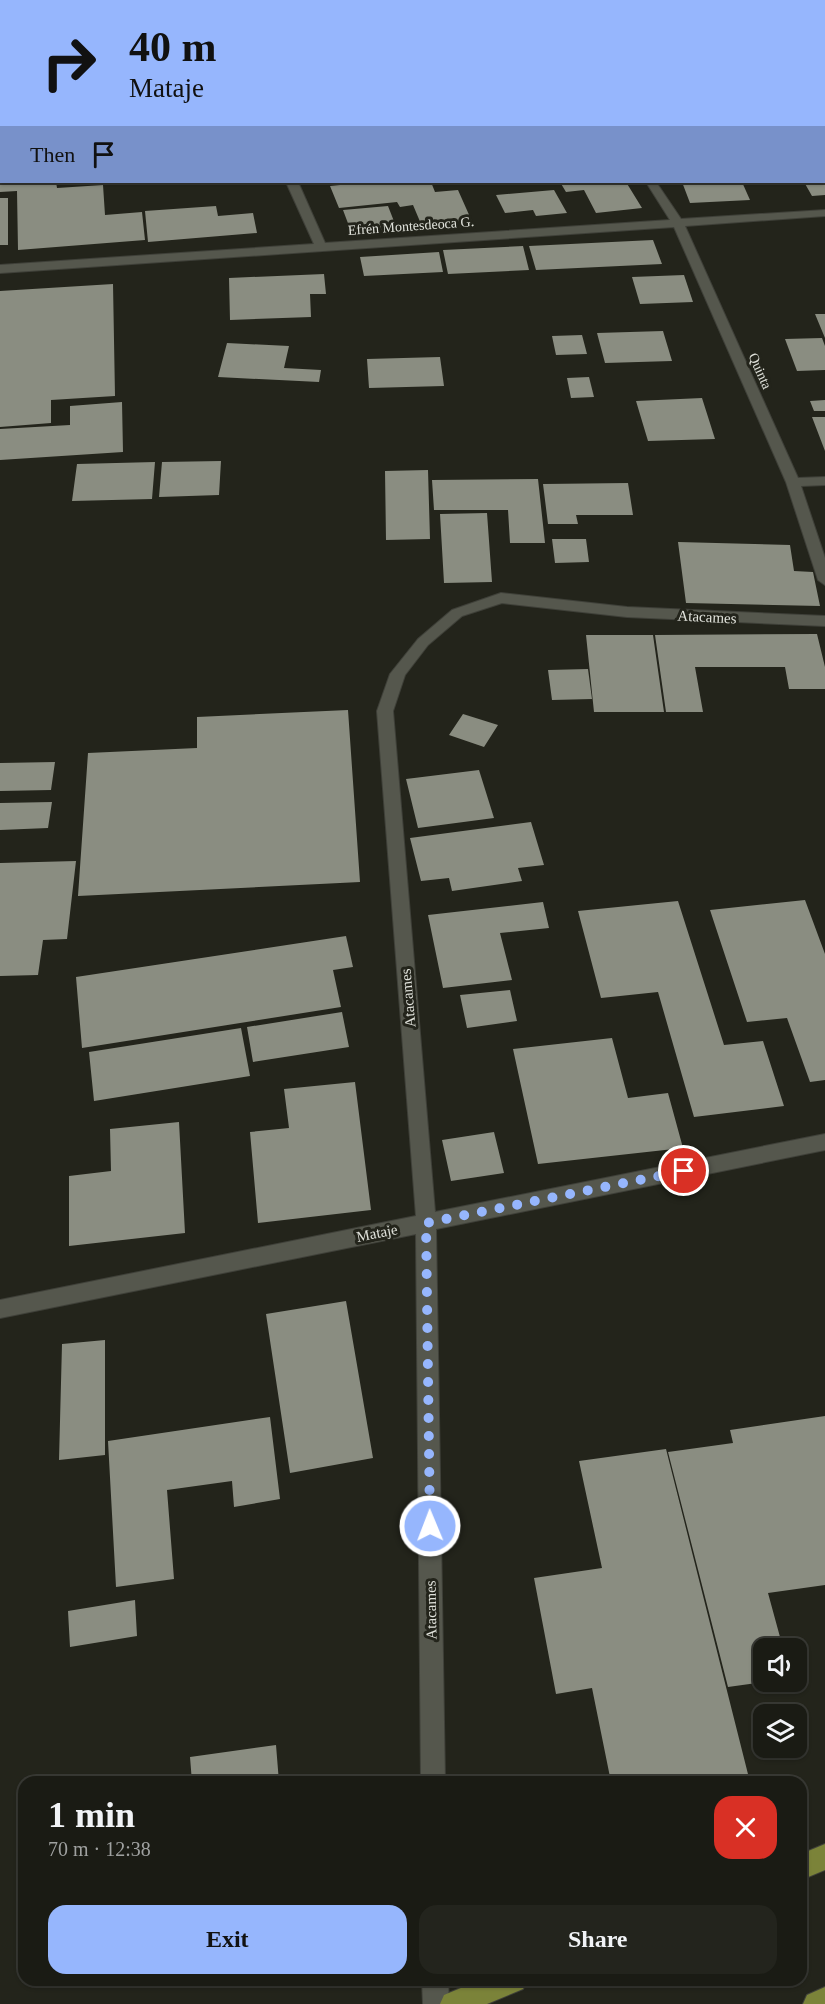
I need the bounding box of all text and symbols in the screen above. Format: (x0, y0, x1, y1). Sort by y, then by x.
icon: right (30, 24, 108, 102)
text: 40 m (129, 24, 217, 70)
text: Mataje (129, 73, 204, 103)
icon: arrive (87, 138, 120, 171)
text: Then (30, 142, 75, 167)
street label: Efrén Montesdeoca G. (347, 214, 475, 238)
street label: Quinta (745, 351, 775, 392)
street label: Atacames (677, 607, 737, 627)
street label: Atacames (397, 968, 419, 1028)
pin (658, 1145, 709, 1196)
icon: arrive (667, 1154, 700, 1187)
street label: Mataje (355, 1221, 399, 1245)
position arrow (398, 1494, 462, 1558)
street label: Atacames (422, 1580, 440, 1640)
map controls (753, 1638, 807, 1758)
button: sound (753, 1638, 807, 1692)
button: layers (753, 1704, 807, 1758)
text: 1 min (48, 1795, 135, 1835)
button: close (714, 1796, 777, 1859)
text: 70 m · 12:38 (48, 1838, 151, 1860)
button: Exit (48, 1905, 407, 1974)
button: Share (419, 1905, 777, 1974)

